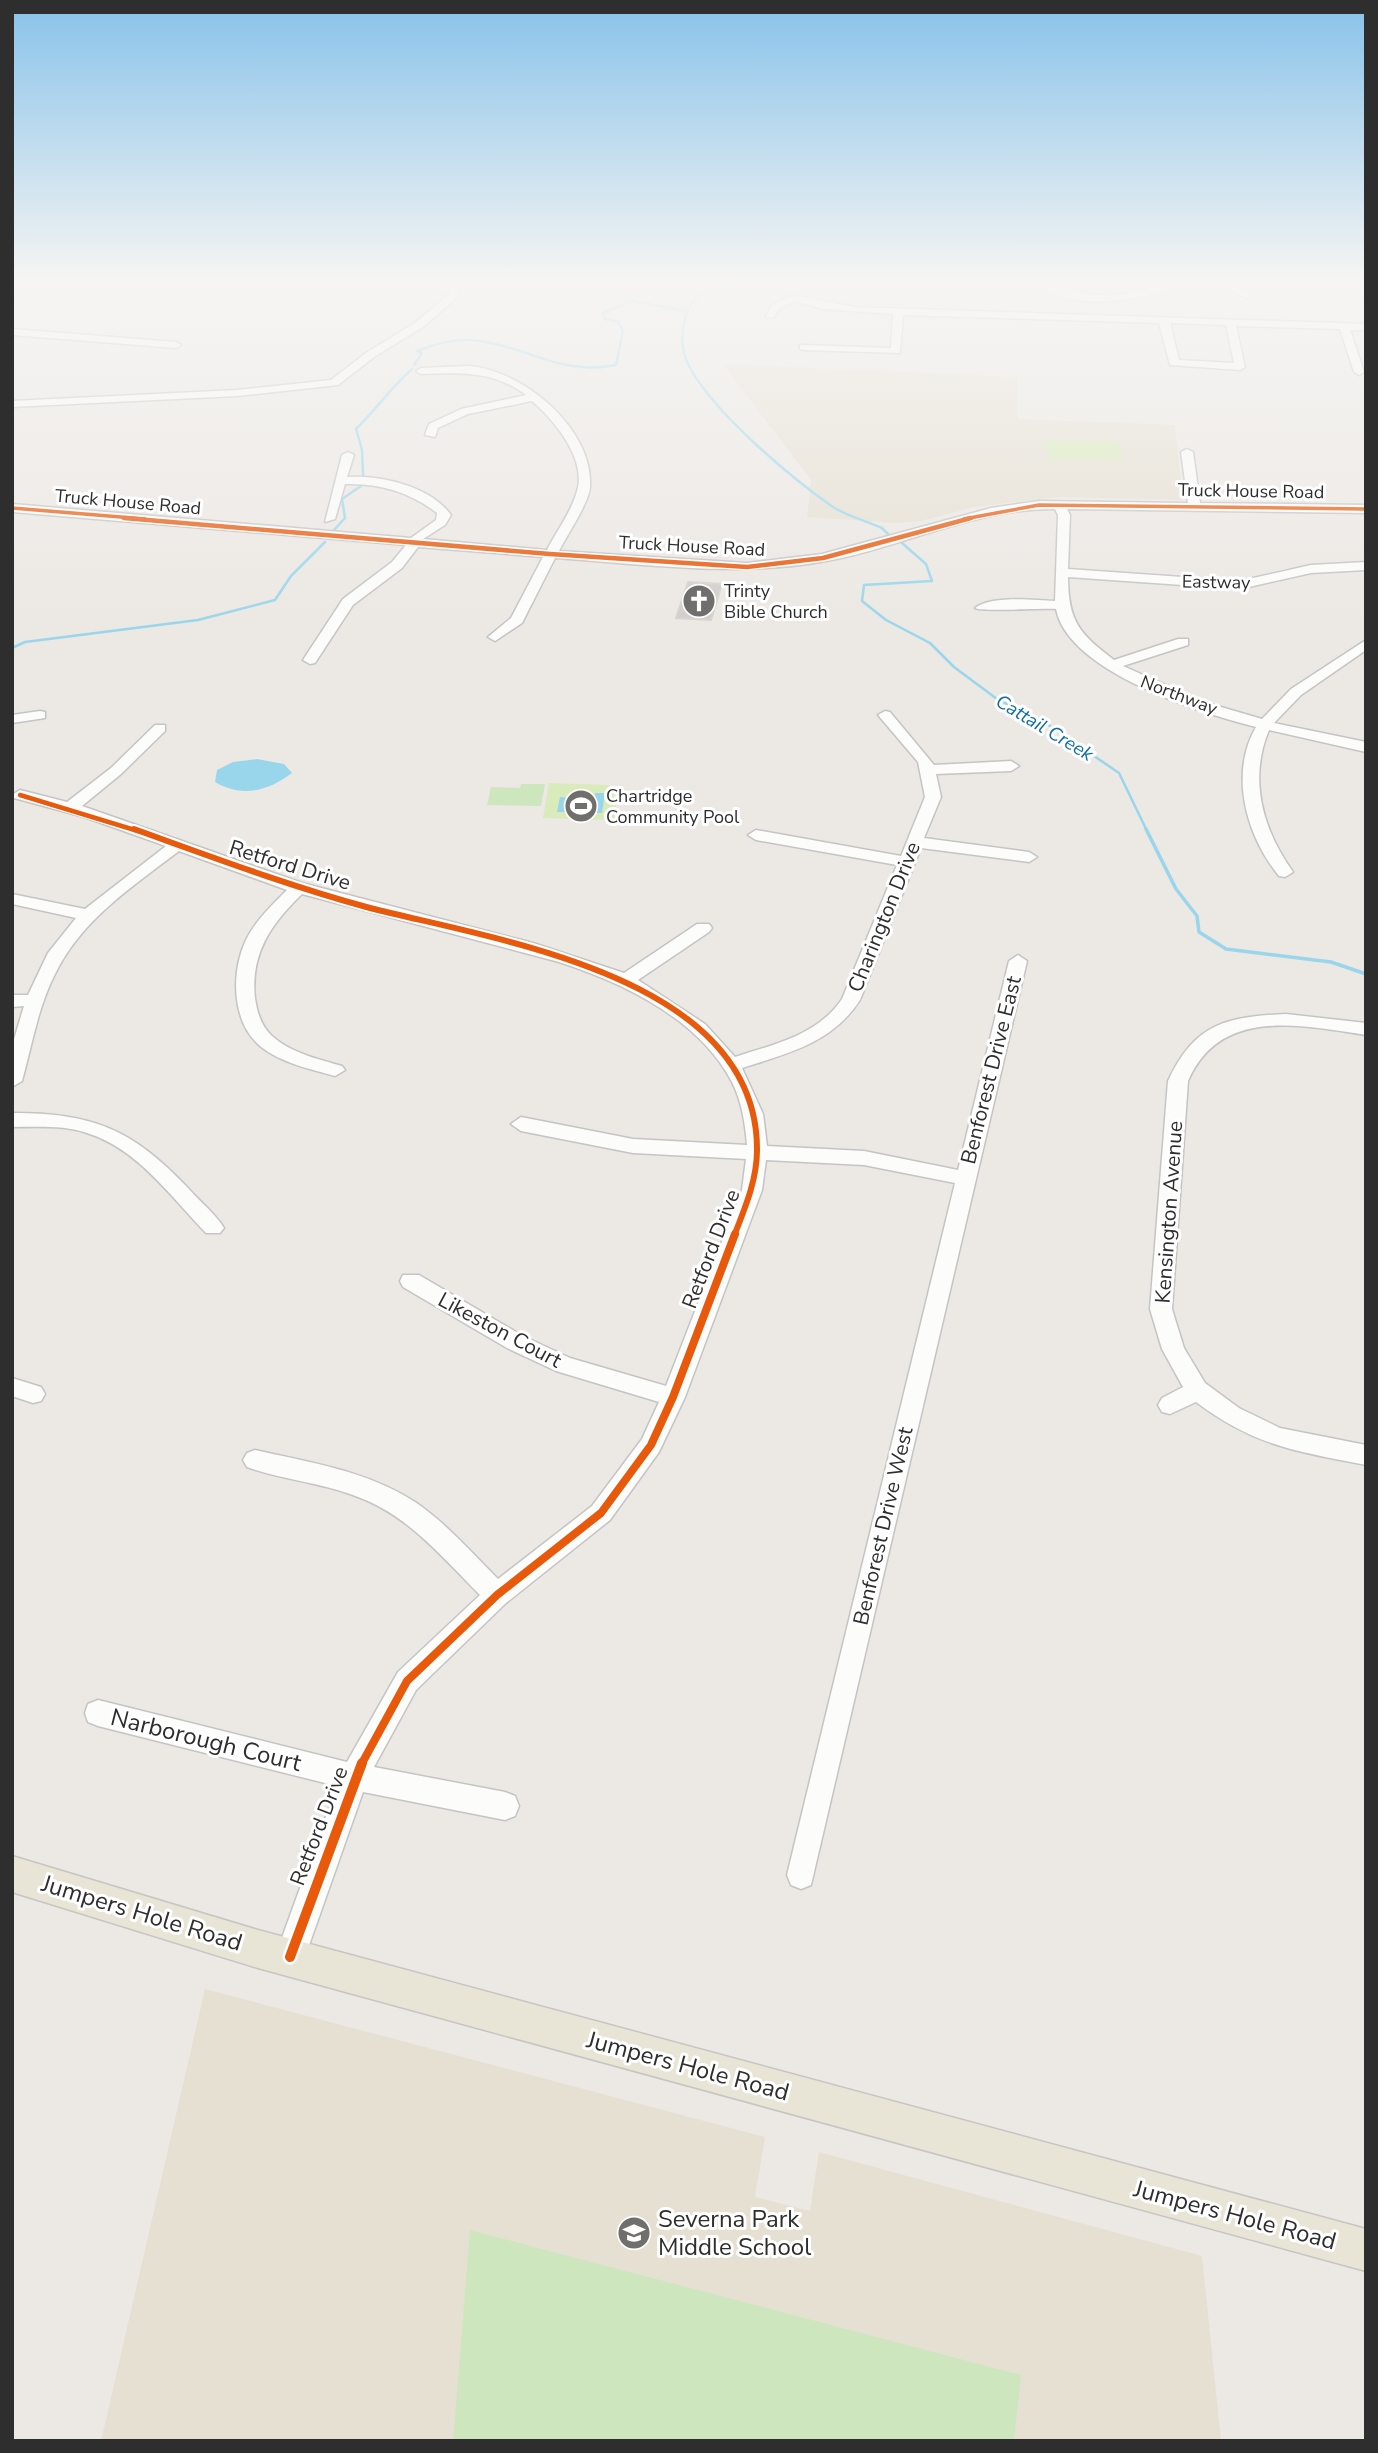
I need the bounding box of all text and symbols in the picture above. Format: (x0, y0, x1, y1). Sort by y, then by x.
street label: Truck House Road (1178, 478, 1324, 504)
street label: Truck House Road (54, 484, 202, 520)
street label: Truck House Road (618, 530, 766, 562)
street label: Eastway (1182, 569, 1251, 595)
place label: Trinty Bible Church (724, 579, 828, 624)
church icon: Trinty Bible Church (680, 582, 718, 620)
street label: Northway (1137, 669, 1221, 721)
water label: Cattail Creek (991, 688, 1099, 768)
place label: Chartridge Community Pool (606, 784, 740, 829)
sports icon: Chartridge Community Pool (562, 787, 600, 825)
street label: Retford Drive (226, 833, 354, 897)
street label: Charington Drive (841, 838, 927, 996)
street label: Benforest Drive East (954, 972, 1028, 1167)
street label: Kensington Avenue (1149, 1120, 1189, 1304)
street label: Retford Drive (675, 1185, 747, 1313)
street label: Likeston Court (433, 1286, 567, 1375)
street label: Benforest Drive West (847, 1424, 920, 1628)
street label: Narborough Court (107, 1701, 305, 1779)
street label: Retford Drive (283, 1762, 355, 1890)
street label: Jumpers Hole Road (37, 1867, 246, 1959)
street label: Jumpers Hole Road (582, 2023, 793, 2108)
street label: Jumpers Hole Road (1129, 2172, 1340, 2257)
place label: Severna Park Middle School (658, 2203, 811, 2263)
school or university icon: Severna Park Middle School (615, 2214, 653, 2252)

